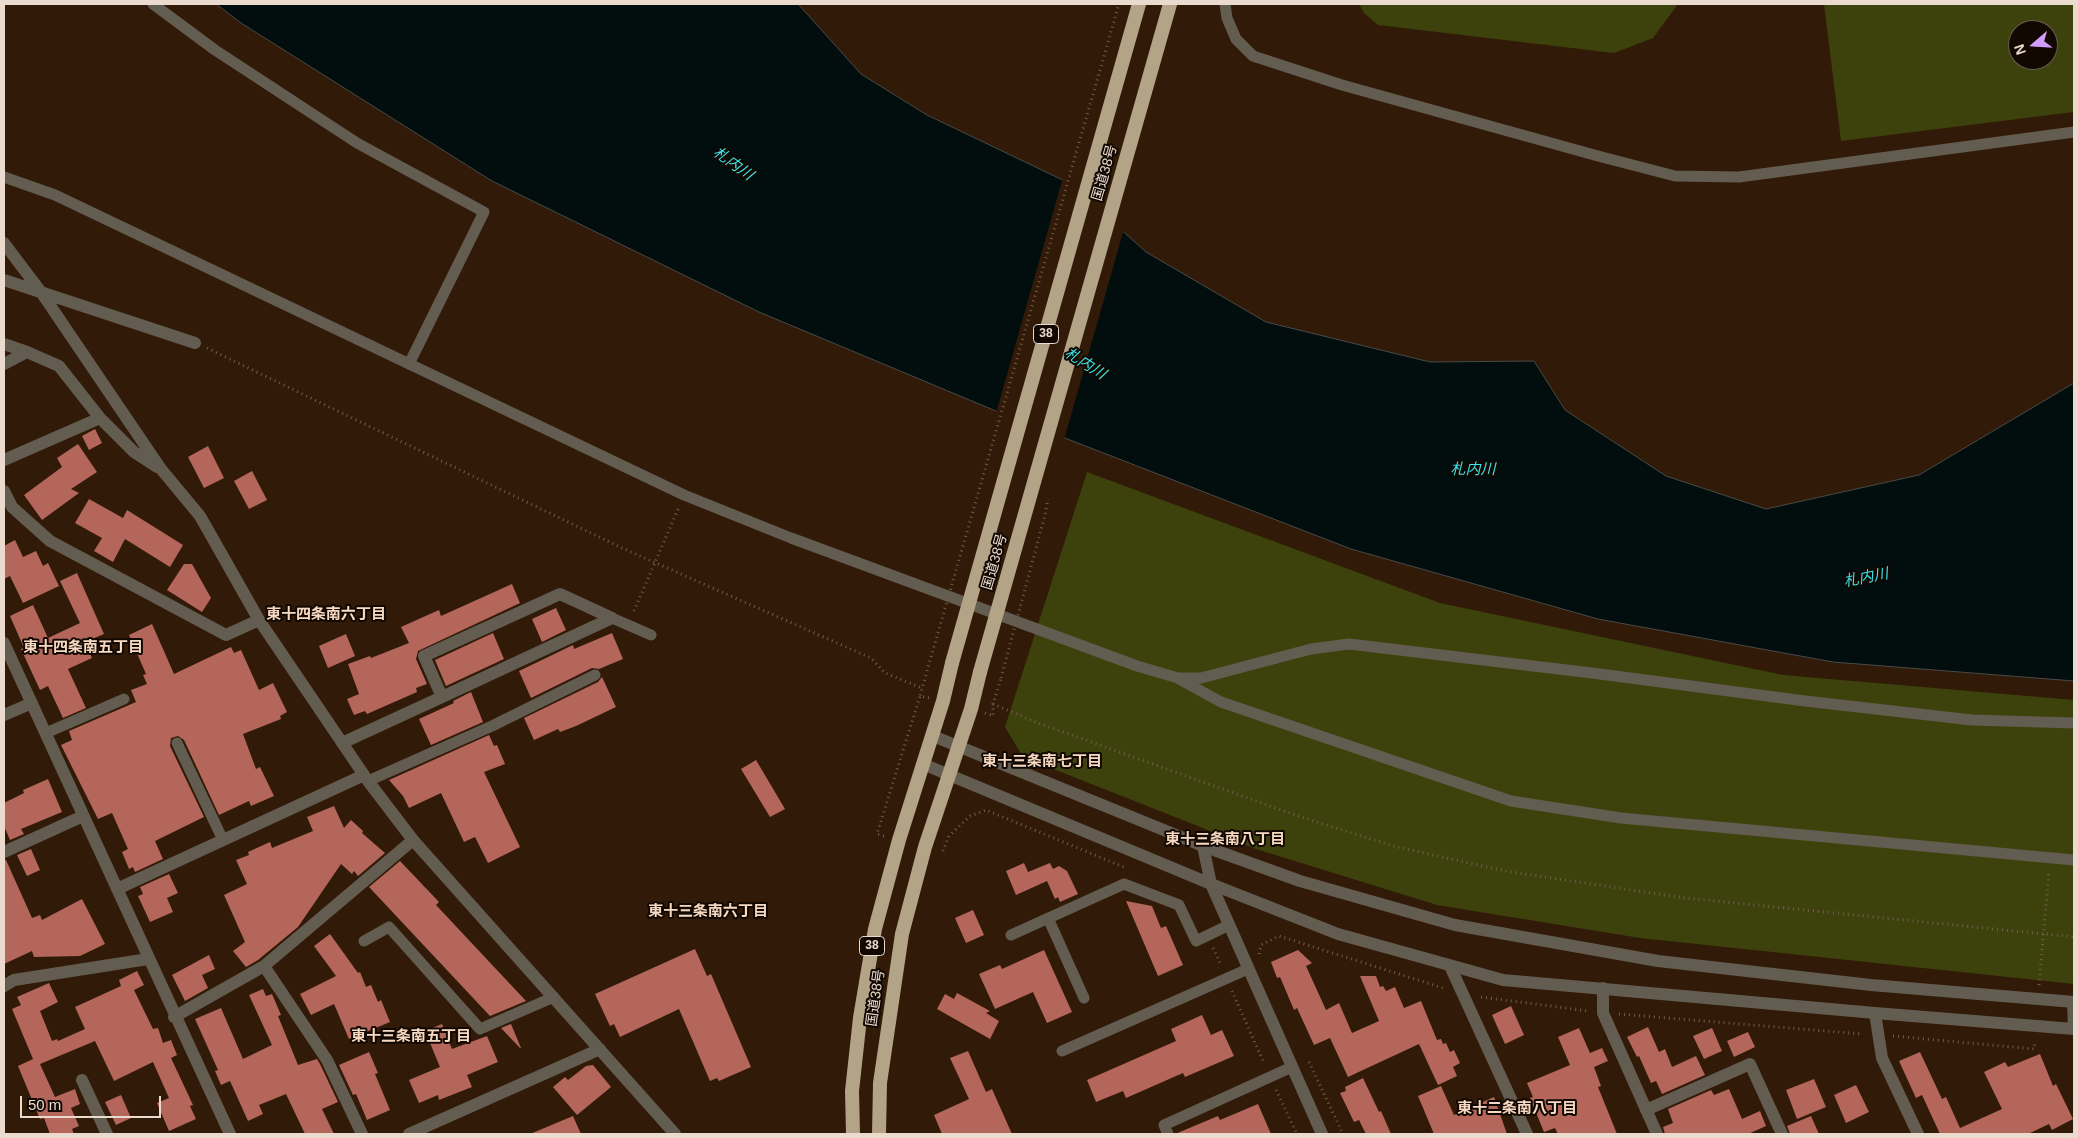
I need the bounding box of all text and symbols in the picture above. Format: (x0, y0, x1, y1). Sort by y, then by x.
north arrow (2008, 20, 2058, 70)
text: N (2011, 42, 2029, 57)
water label: 札内川 (710, 143, 756, 185)
street label: 国道38号 (1089, 143, 1121, 203)
road number: 38 (1034, 324, 1058, 344)
water label: 札内川 (1061, 344, 1109, 384)
water label: 札内川 (1451, 461, 1495, 479)
street label: 国道38号 (979, 532, 1011, 592)
water label: 札内川 (1842, 565, 1890, 591)
district label: 東十四条南六丁目 (266, 606, 386, 624)
district label: 東十四条南五丁目 (23, 639, 143, 657)
district label: 東十三条南七丁目 (982, 753, 1102, 771)
district label: 東十三条南八丁目 (1165, 831, 1285, 849)
district label: 東十三条南六丁目 (648, 903, 768, 921)
road number: 38 (860, 936, 884, 956)
street label: 国道38号 (864, 968, 888, 1028)
district label: 東十三条南五丁目 (351, 1028, 471, 1046)
scale bar (22, 1086, 164, 1118)
text: 50 m (28, 1096, 61, 1113)
district label: 東十二条南八丁目 (1457, 1100, 1577, 1118)

